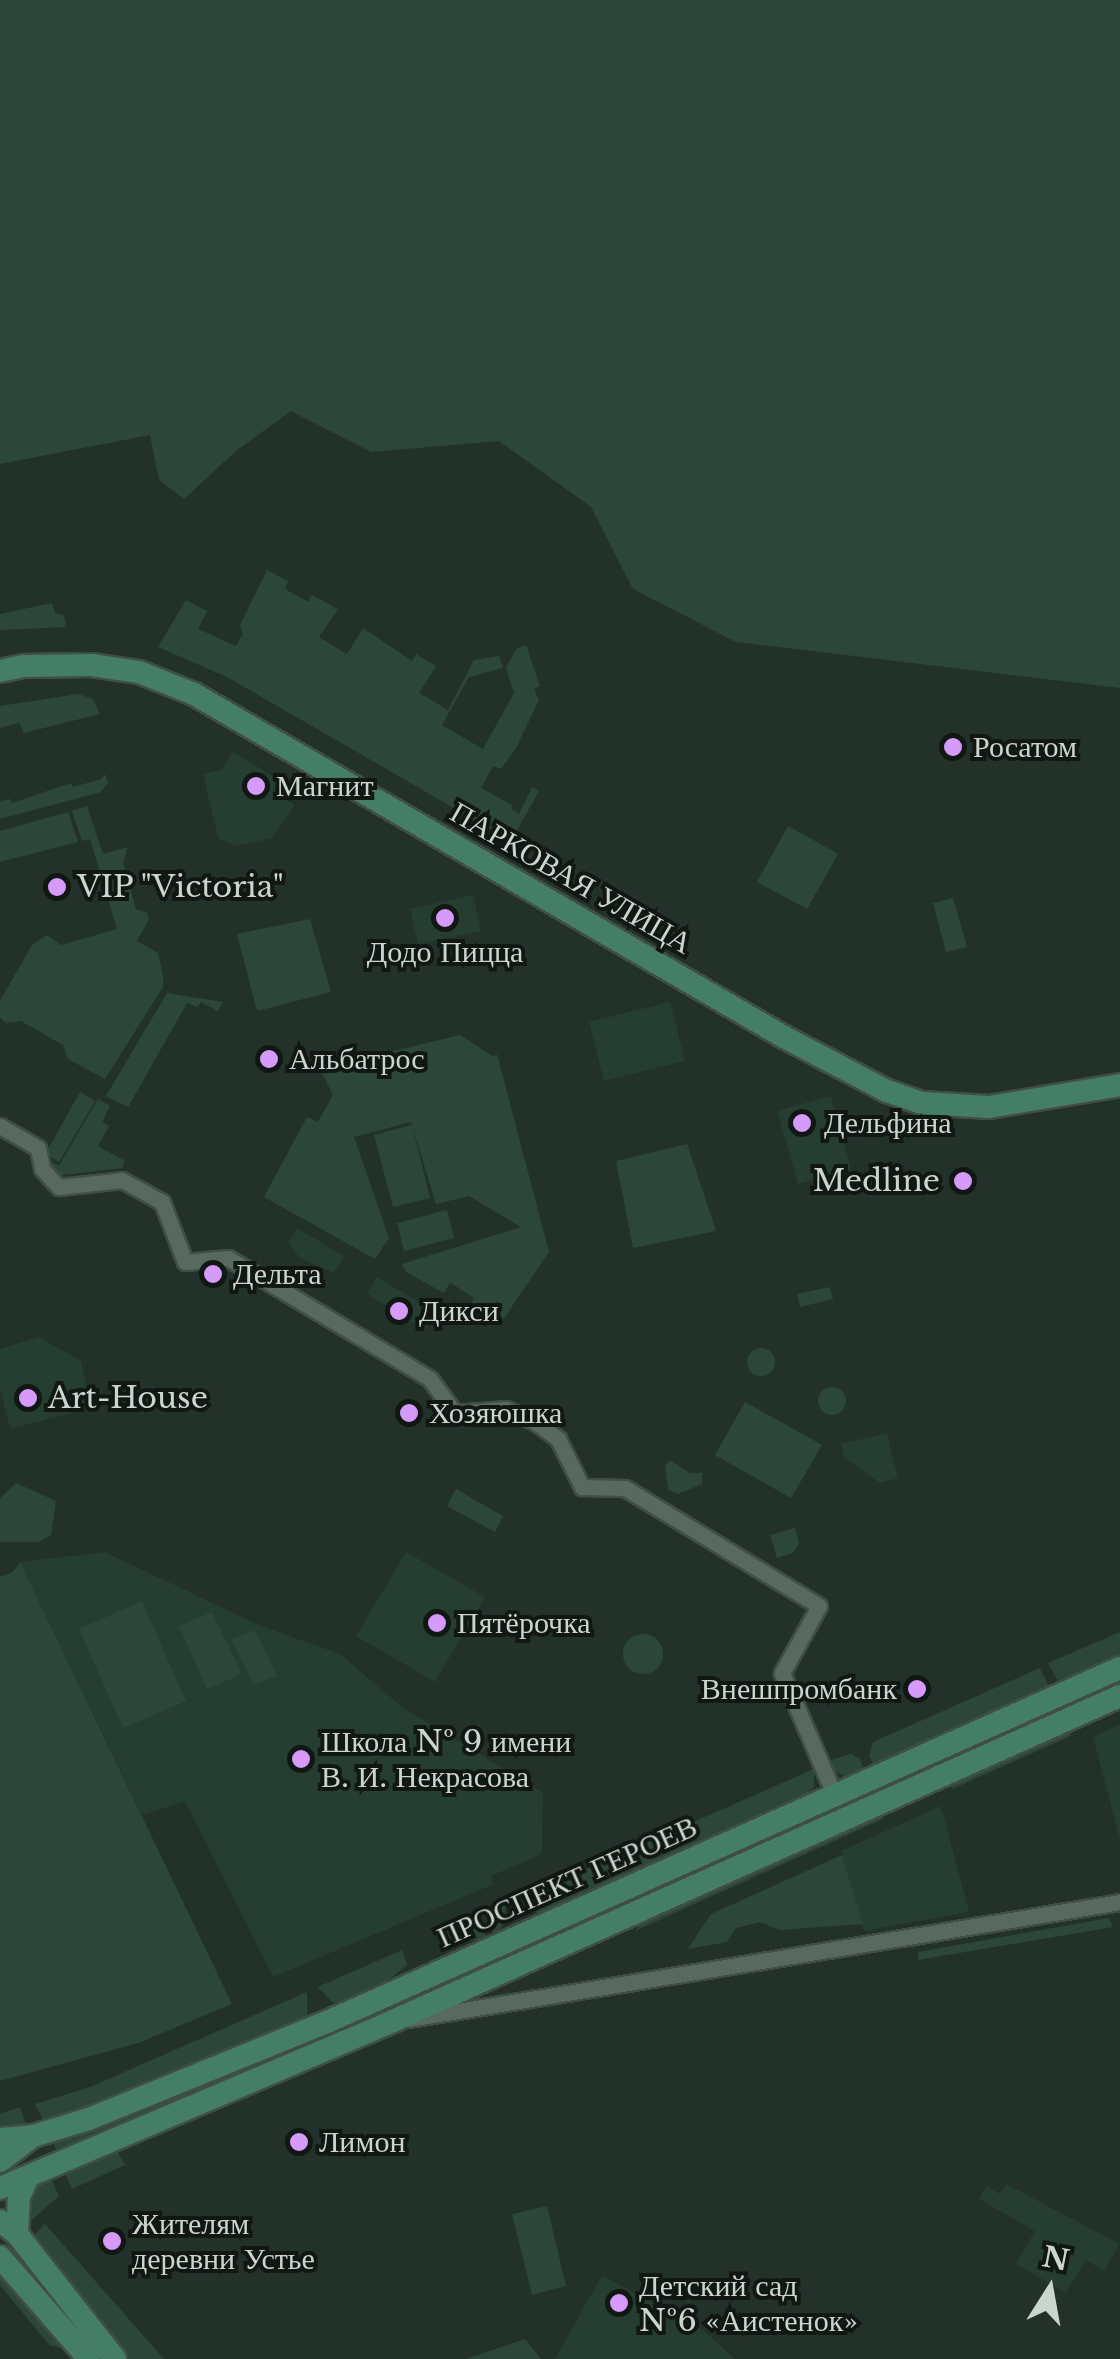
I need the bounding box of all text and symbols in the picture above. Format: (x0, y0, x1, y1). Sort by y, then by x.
place label: Росатом (973, 729, 1077, 765)
marker: Росатом (942, 736, 964, 758)
place label: Магнит (276, 768, 374, 804)
marker: Магнит (245, 775, 267, 797)
street label: ПАРКОВАЯ УЛИЦА (444, 794, 698, 962)
place label: VIP "Victoria" (77, 869, 285, 905)
marker: VIP "Victoria" (46, 876, 68, 898)
marker: Додо Пицца (434, 907, 456, 929)
place label: Додо Пицца (367, 934, 523, 970)
place label: Альбатрос (289, 1041, 425, 1077)
marker: Альбатрос (258, 1048, 280, 1070)
place label: Дельфина (824, 1105, 952, 1141)
marker: Дельфина (789, 1110, 815, 1136)
place label: Medline (813, 1163, 940, 1199)
marker: Medline (950, 1168, 976, 1194)
place label: Дельта (233, 1256, 321, 1292)
marker: Дельта (202, 1263, 224, 1285)
place label: Дикси (419, 1293, 499, 1329)
marker: Дикси (388, 1300, 410, 1322)
place label: Art-House (48, 1380, 208, 1416)
marker: Art-House (17, 1387, 39, 1409)
place label: Хозяюшка (429, 1395, 562, 1431)
marker: Хозяюшка (398, 1402, 420, 1424)
place label: Пятёрочка (457, 1605, 591, 1641)
marker: Пятёрочка (426, 1612, 448, 1634)
place label: Внешпромбанк (701, 1671, 897, 1707)
marker: Внешпромбанк (906, 1678, 928, 1700)
place label: Школа № 9 имени В. И. Некрасова (321, 1724, 571, 1794)
marker: Школа № 9 имени В. И. Некрасова (290, 1748, 312, 1770)
street label: ПРОСПЕКТ ГЕРОЕВ (432, 1809, 702, 1955)
place label: Лимон (319, 2124, 405, 2160)
marker: Лимон (288, 2131, 310, 2153)
place label: Жителям деревни Устье (132, 2206, 315, 2276)
marker: Жителям деревни Устье (101, 2230, 123, 2252)
north arrow (1000, 2239, 1100, 2339)
text: N (1040, 2239, 1072, 2279)
place label: Детский сад №6 «Аистенок» (639, 2268, 858, 2338)
marker: Детский сад №6 «Аистенок» (608, 2292, 630, 2314)

